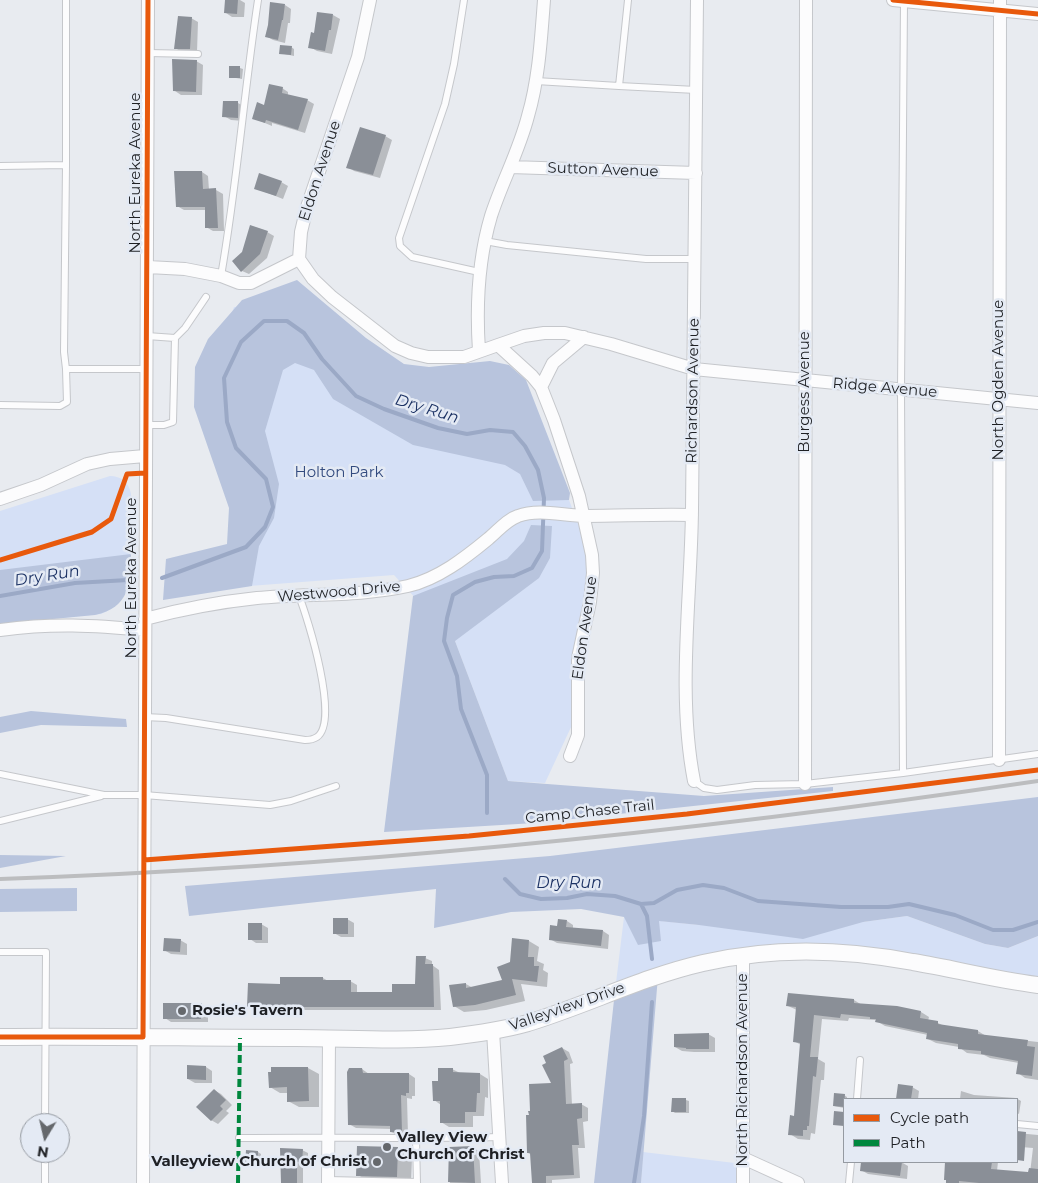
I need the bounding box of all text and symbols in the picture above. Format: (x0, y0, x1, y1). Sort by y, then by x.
street label: North Eureka Avenue (127, 92, 145, 254)
street label: Eldon Avenue (295, 119, 345, 223)
street label: Sutton Avenue (547, 159, 659, 181)
street label: North Ogden Avenue (990, 300, 1008, 460)
street label: Richardson Avenue (683, 318, 703, 464)
street label: Burgess Avenue (796, 331, 814, 453)
street label: Ridge Avenue (832, 374, 938, 402)
water label: Dry Run (393, 390, 461, 428)
park label: Holton Park (294, 464, 384, 482)
street label: North Eureka Avenue (123, 497, 141, 659)
water label: Dry Run (13, 561, 81, 591)
street label: Eldon Avenue (569, 575, 601, 681)
street label: Westwood Drive (277, 578, 401, 606)
street label: Camp Chase Trail (524, 796, 656, 828)
water label: Dry Run (536, 873, 602, 893)
street label: North Richardson Avenue (734, 973, 752, 1167)
street label: Valleyview Drive (507, 979, 627, 1035)
place label: Rosie's Tavern (192, 1002, 303, 1020)
marker: Rosie's Tavern (176, 1005, 188, 1017)
legend (843, 1098, 1018, 1163)
text: Cycle path (890, 1108, 969, 1127)
north arrow (20, 1113, 70, 1163)
place label: Valley View Church of Christ (397, 1129, 525, 1164)
text: Path (890, 1133, 926, 1152)
marker: Valley View Church of Christ (381, 1141, 393, 1153)
text: N (36, 1142, 50, 1162)
place label: Valleyview Church of Christ (151, 1153, 367, 1171)
marker: Valleyview Church of Christ (371, 1156, 383, 1168)

